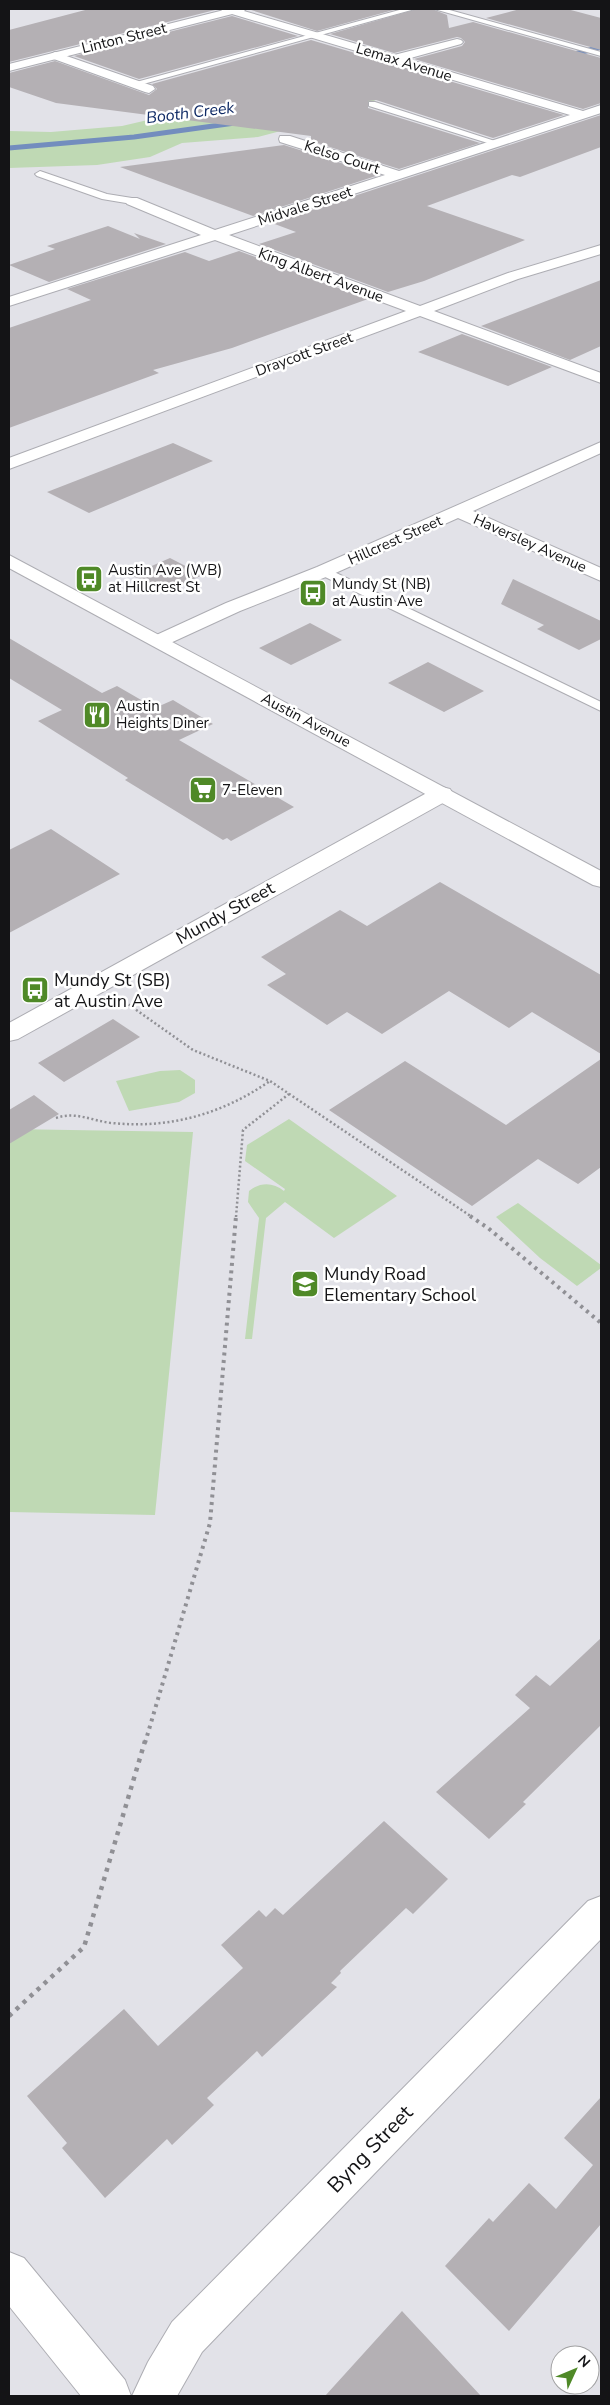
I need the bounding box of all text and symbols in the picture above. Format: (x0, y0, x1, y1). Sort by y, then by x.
street label: Linton Street (79, 18, 169, 58)
street label: Lemax Avenue (353, 38, 455, 86)
water label: Booth Creek (145, 97, 236, 129)
street label: Kelso Court (302, 135, 383, 179)
street label: Midvale Street (255, 181, 355, 231)
street label: King Albert Avenue (256, 243, 386, 307)
street label: Draycott Street (253, 327, 356, 381)
street label: Haversley Avenue (470, 509, 590, 577)
street label: Hillcrest Street (345, 510, 446, 570)
place label: Austin Ave (WB) at Hillcrest St (108, 560, 222, 597)
bus stop icon: Austin Ave (WB) at Hillcrest St (74, 564, 104, 594)
place label: Mundy St (NB) at Austin Ave (332, 574, 431, 611)
bus stop icon: Mundy St (NB) at Austin Ave (298, 578, 328, 608)
street label: Austin Avenue (258, 688, 354, 752)
place label: Austin Heights Diner (116, 696, 210, 733)
restaurant icon: Austin Heights Diner (82, 700, 112, 730)
supermarket icon: 7-Eleven (188, 775, 218, 805)
place label: 7-Eleven (222, 780, 282, 800)
street label: Mundy Street (171, 876, 279, 950)
place label: Mundy St (SB) at Austin Ave (54, 968, 171, 1013)
bus stop icon: Mundy St (SB) at Austin Ave (20, 975, 50, 1005)
place label: Mundy Road Elementary School (324, 1262, 477, 1307)
school or university icon: Mundy Road Elementary School (290, 1269, 320, 1299)
street label: Byng Street (321, 2099, 419, 2199)
north arrow (550, 2345, 600, 2395)
text: N (574, 2351, 594, 2372)

